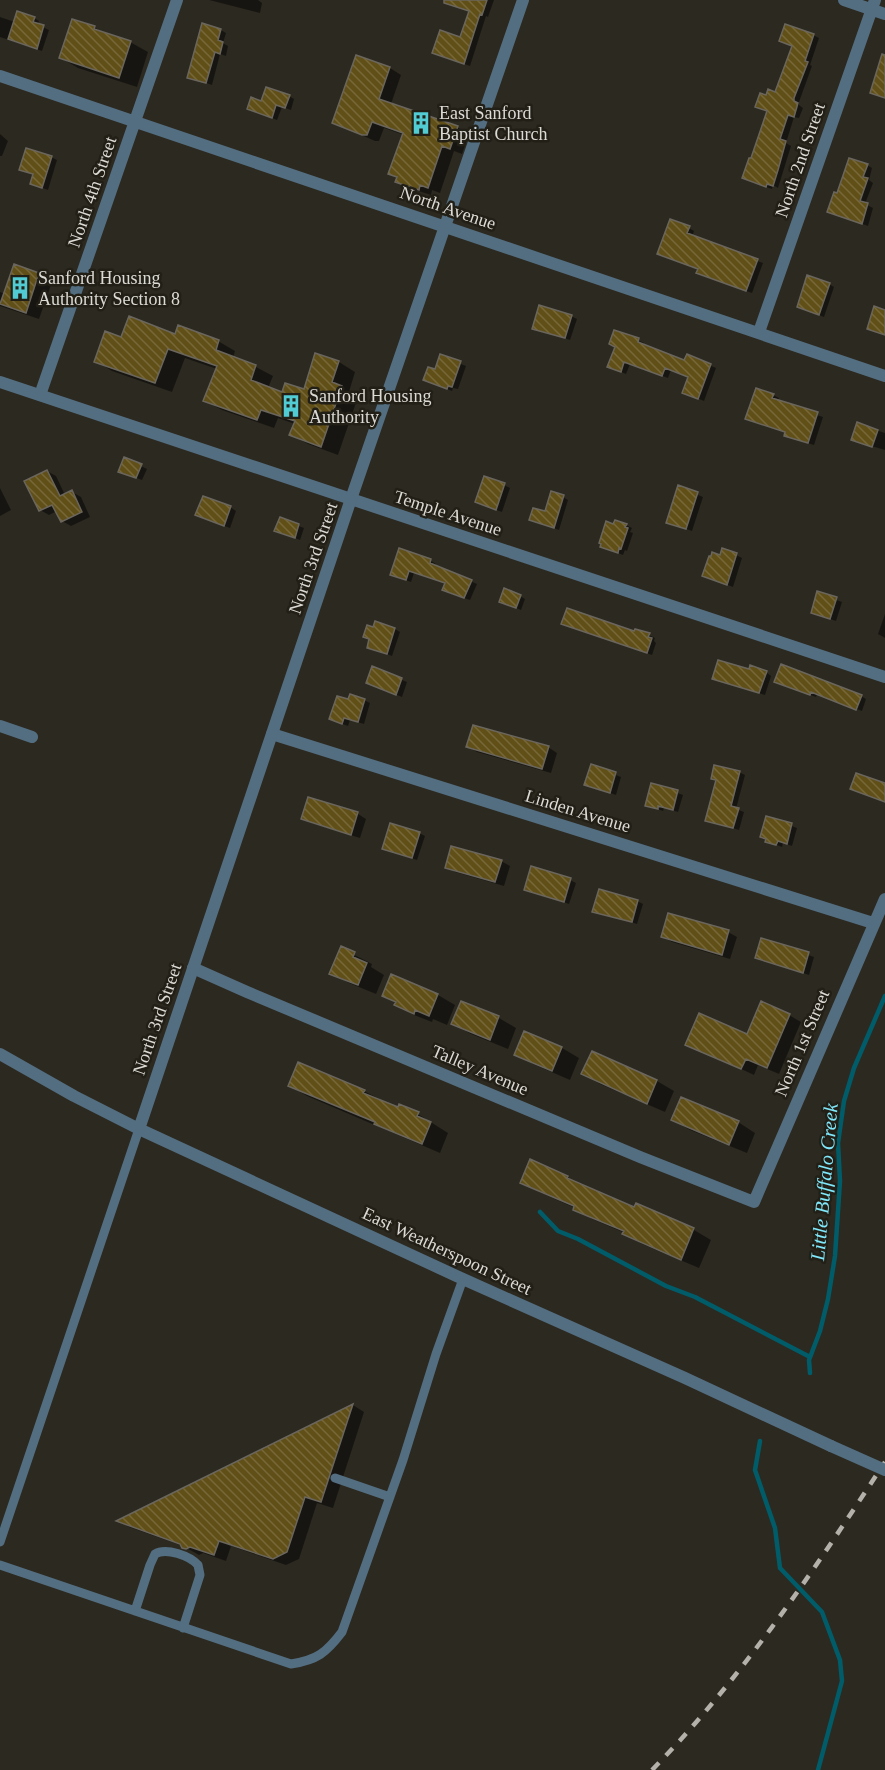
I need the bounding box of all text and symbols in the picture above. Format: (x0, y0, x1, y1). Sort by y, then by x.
street label: North 2nd Street (771, 100, 829, 220)
place label: East Sanford Baptist Church (439, 103, 548, 144)
building icon: East Sanford Baptist Church (408, 110, 434, 136)
street label: North 4th Street (64, 134, 120, 250)
street label: North Avenue (397, 182, 499, 234)
place label: Sanford Housing Authority Section 8 (38, 268, 180, 309)
building icon: Sanford Housing Authority Section 8 (7, 275, 33, 301)
place label: Sanford Housing Authority (309, 386, 432, 427)
building icon: Sanford Housing Authority (278, 393, 304, 419)
street label: Temple Avenue (392, 486, 504, 540)
street label: North 3rd Street (285, 499, 341, 617)
street label: Linden Avenue (523, 785, 633, 837)
street label: North 3rd Street (129, 960, 185, 1078)
street label: North 1st Street (771, 987, 833, 1099)
street label: Talley Avenue (429, 1041, 531, 1099)
water label: Little Buffalo Creek (806, 1101, 843, 1263)
street label: East Weatherspoon Street (359, 1203, 535, 1299)

